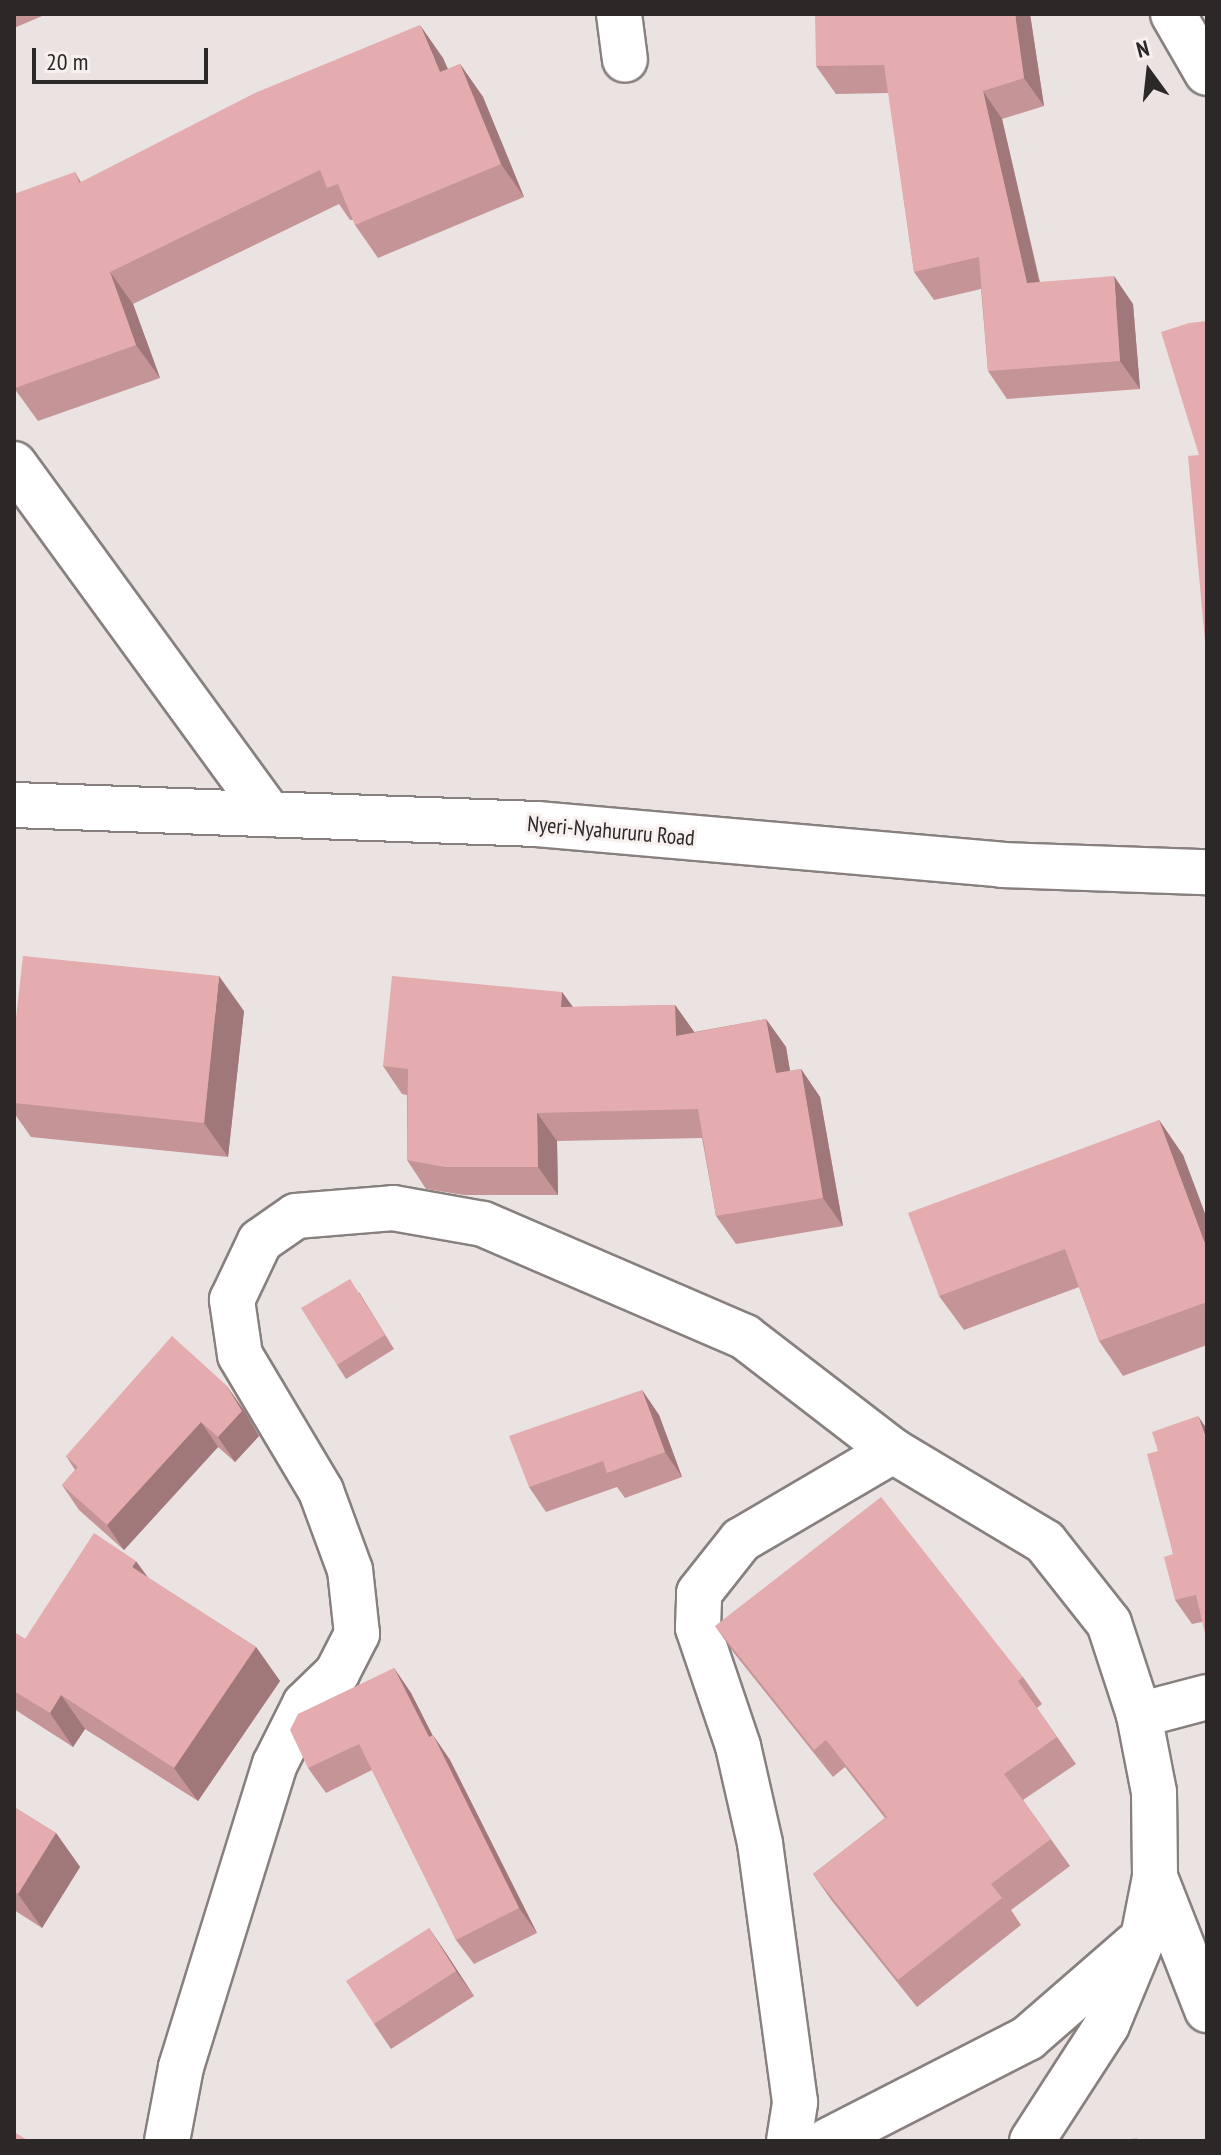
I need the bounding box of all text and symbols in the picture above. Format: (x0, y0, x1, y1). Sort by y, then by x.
scale bar (36, 32, 212, 82)
north arrow (1109, 32, 1189, 112)
text: N (1133, 34, 1152, 64)
text: 20 m (46, 46, 88, 77)
street label: Nyeri-Nyahururu Road (526, 811, 696, 851)

